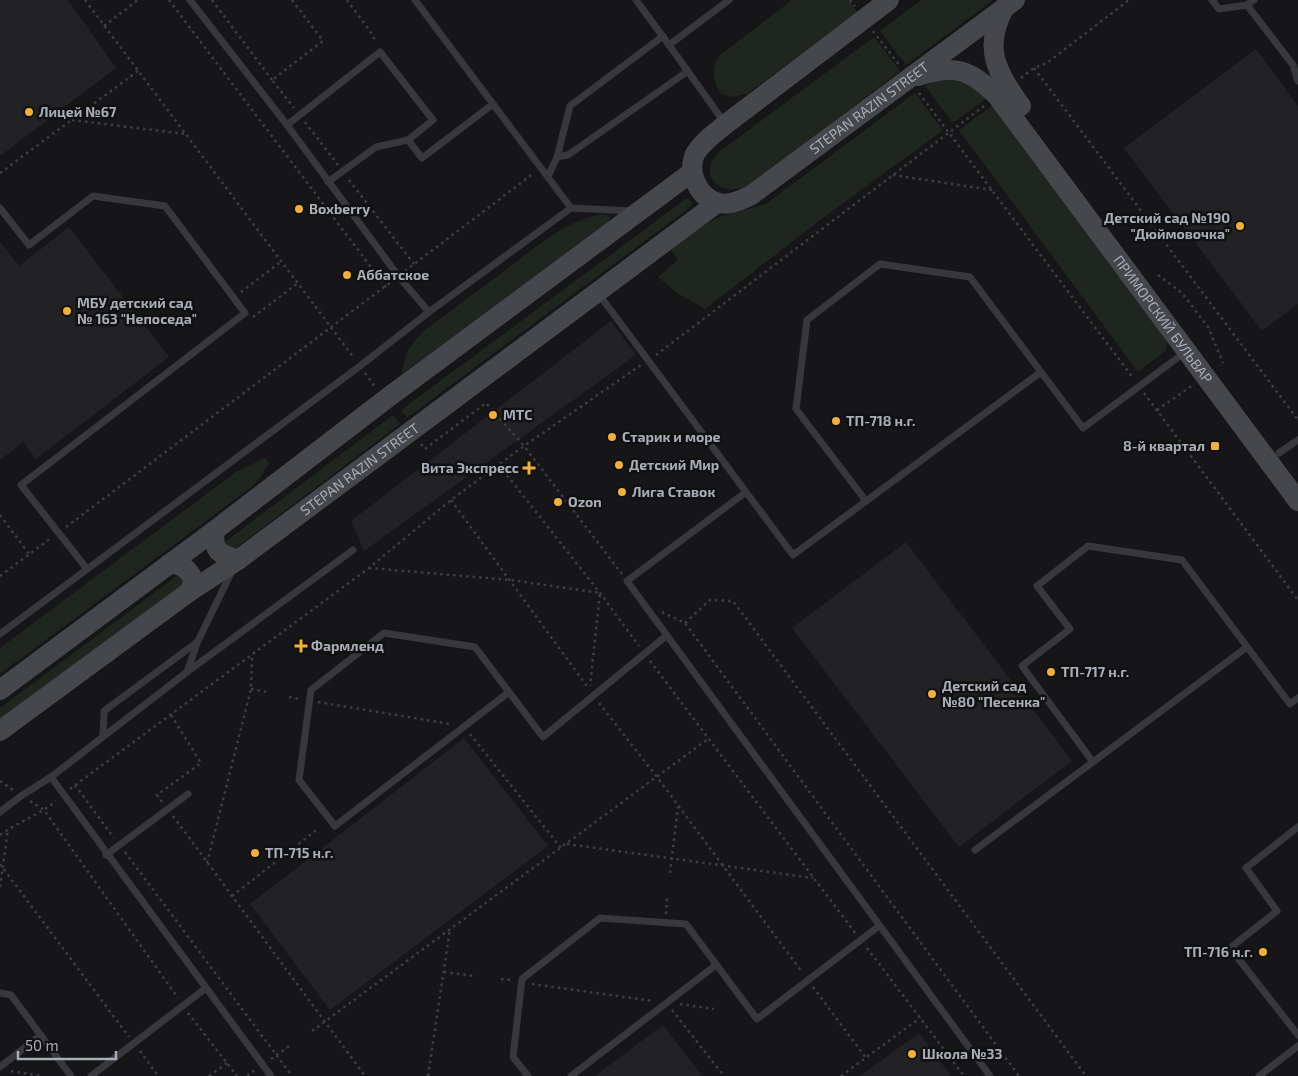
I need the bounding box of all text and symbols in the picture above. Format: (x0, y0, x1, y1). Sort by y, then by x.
street label: STEPAN RAZIN STREET (806, 58, 932, 157)
place label: Лицей №67 (39, 103, 117, 120)
marker: Лицей №67 (23, 106, 35, 118)
place label: Boxberry (309, 200, 370, 217)
marker: Boxberry (293, 203, 305, 215)
place label: Детский сад №190 "Дюймовочка" (1104, 209, 1230, 242)
marker: Детский сад №190 "Дюймовочка" (1234, 220, 1246, 232)
street label: ПРИМОРСКИЙ БУЛЬВАР (1110, 252, 1216, 386)
place label: Аббатское (357, 266, 429, 283)
marker: Аббатское (341, 269, 353, 281)
place label: МБУ детский сад № 163 "Непоседа" (77, 294, 197, 327)
marker: МБУ детский сад № 163 "Непоседа" (61, 305, 73, 317)
place label: МТС (503, 406, 532, 423)
marker: МТС (487, 409, 499, 421)
place label: ТП-718 н.г. (846, 412, 916, 429)
marker: ТП-718 н.г. (830, 415, 842, 427)
street label: STEPAN RAZIN STREET (297, 419, 422, 519)
place label: Старик и море (622, 428, 721, 445)
marker: Старик и море (606, 431, 618, 443)
place label: 8-й квартал (1123, 437, 1205, 454)
marker: 8-й квартал (1209, 440, 1221, 452)
place label: Детский Мир (629, 456, 719, 473)
place label: Вита Экспресс (421, 459, 519, 476)
marker: Детский Мир (613, 459, 625, 471)
marker: Вита Экспресс (523, 462, 535, 474)
place label: Лига Ставок (632, 483, 715, 500)
marker: Лига Ставок (616, 486, 628, 498)
place label: Ozon (568, 493, 602, 510)
marker: Ozon (552, 496, 564, 508)
place label: Фармленд (311, 637, 384, 654)
marker: Фармленд (295, 640, 307, 652)
place label: ТП-717 н.г. (1061, 663, 1129, 680)
marker: ТП-717 н.г. (1045, 666, 1057, 678)
place label: Детский сад №80 "Песенка" (942, 677, 1045, 710)
marker: Детский сад №80 "Песенка" (926, 688, 938, 700)
place label: ТП-715 н.г. (265, 844, 334, 861)
marker: ТП-715 н.г. (249, 847, 261, 859)
place label: ТП-716 н.г. (1184, 943, 1253, 960)
marker: ТП-716 н.г. (1257, 946, 1269, 958)
scale bar (18, 1028, 115, 1060)
text: 50 m (25, 1036, 59, 1054)
place label: Школа №33 (922, 1045, 1002, 1062)
marker: Школа №33 (906, 1048, 918, 1060)

